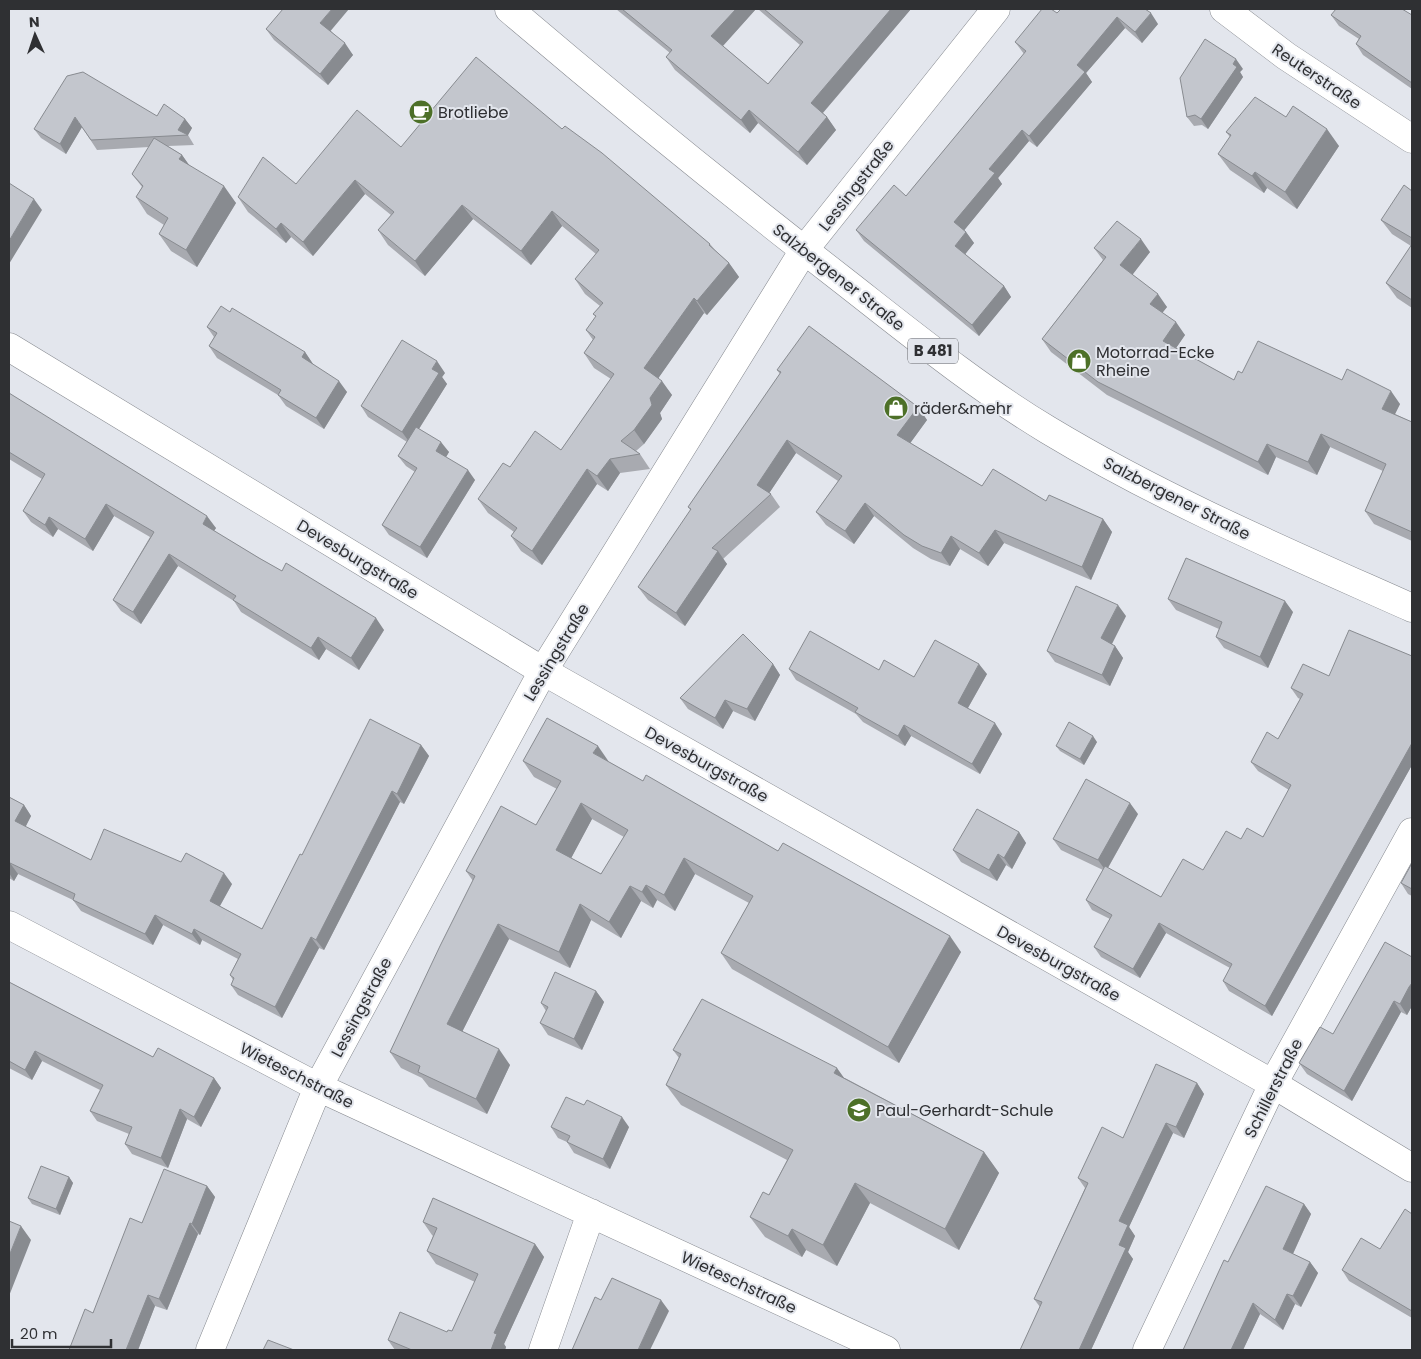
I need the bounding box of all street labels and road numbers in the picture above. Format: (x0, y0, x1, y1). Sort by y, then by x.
street label: Reuterstraße (1267, 38, 1366, 115)
street label: Lessingstraße (813, 135, 899, 236)
street label: Salzbergener Straße (768, 218, 910, 336)
road number: B 481 (908, 338, 958, 364)
street label: Salzbergener Straße (1099, 451, 1254, 546)
street label: Devesburgstraße (293, 514, 423, 605)
street label: Lessingstraße (518, 599, 595, 705)
street label: Devesburgstraße (641, 721, 773, 808)
street label: Devesburgstraße (993, 920, 1125, 1007)
street label: Lessingstraße (325, 953, 398, 1061)
street label: Schillerstraße (1238, 1034, 1308, 1142)
street label: Wieteschstraße (236, 1037, 358, 1114)
street label: Wieteschstraße (677, 1246, 800, 1319)

